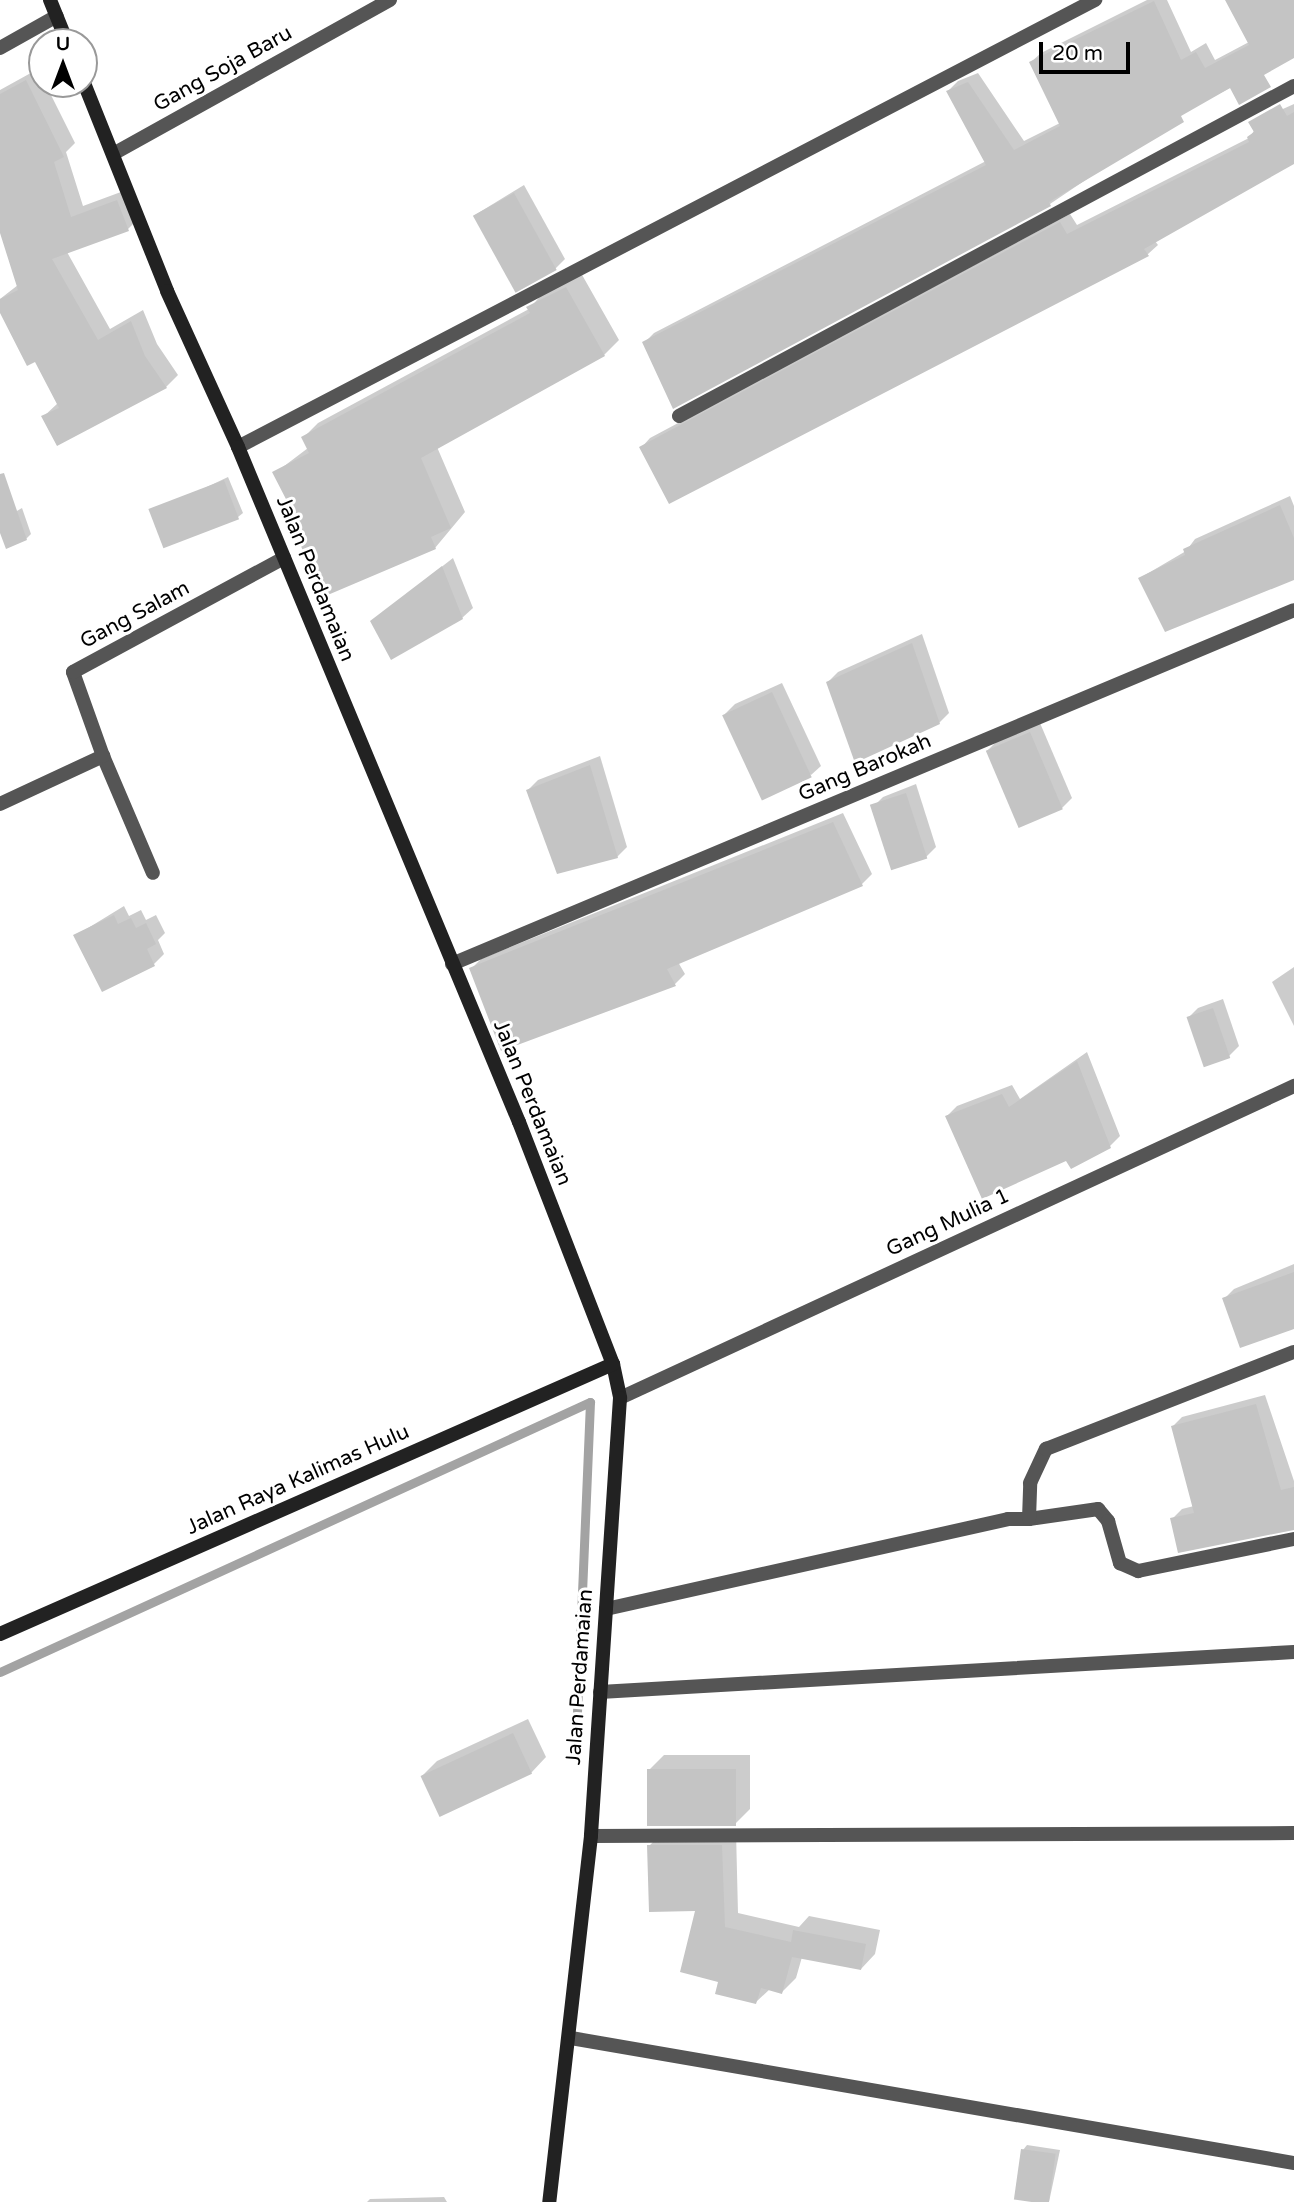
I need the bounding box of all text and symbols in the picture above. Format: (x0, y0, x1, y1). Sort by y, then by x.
street label: Gang Soja Baru (149, 20, 297, 118)
north arrow (28, 28, 98, 98)
scale bar (1042, 28, 1133, 72)
text: U (56, 33, 70, 55)
text: 20 m (1052, 41, 1103, 66)
street label: Jalan Perdamaian (270, 493, 360, 665)
street label: Gang Salam (76, 576, 194, 654)
street label: Gang Barokah (795, 729, 935, 807)
street label: Jalan Perdamaian (487, 1017, 577, 1189)
street label: Gang Mulia 1 (882, 1183, 1014, 1263)
street label: Jalan Raya Kalimas Hulu (183, 1419, 413, 1541)
street label: Jalan Perdamaian (561, 1588, 599, 1766)

